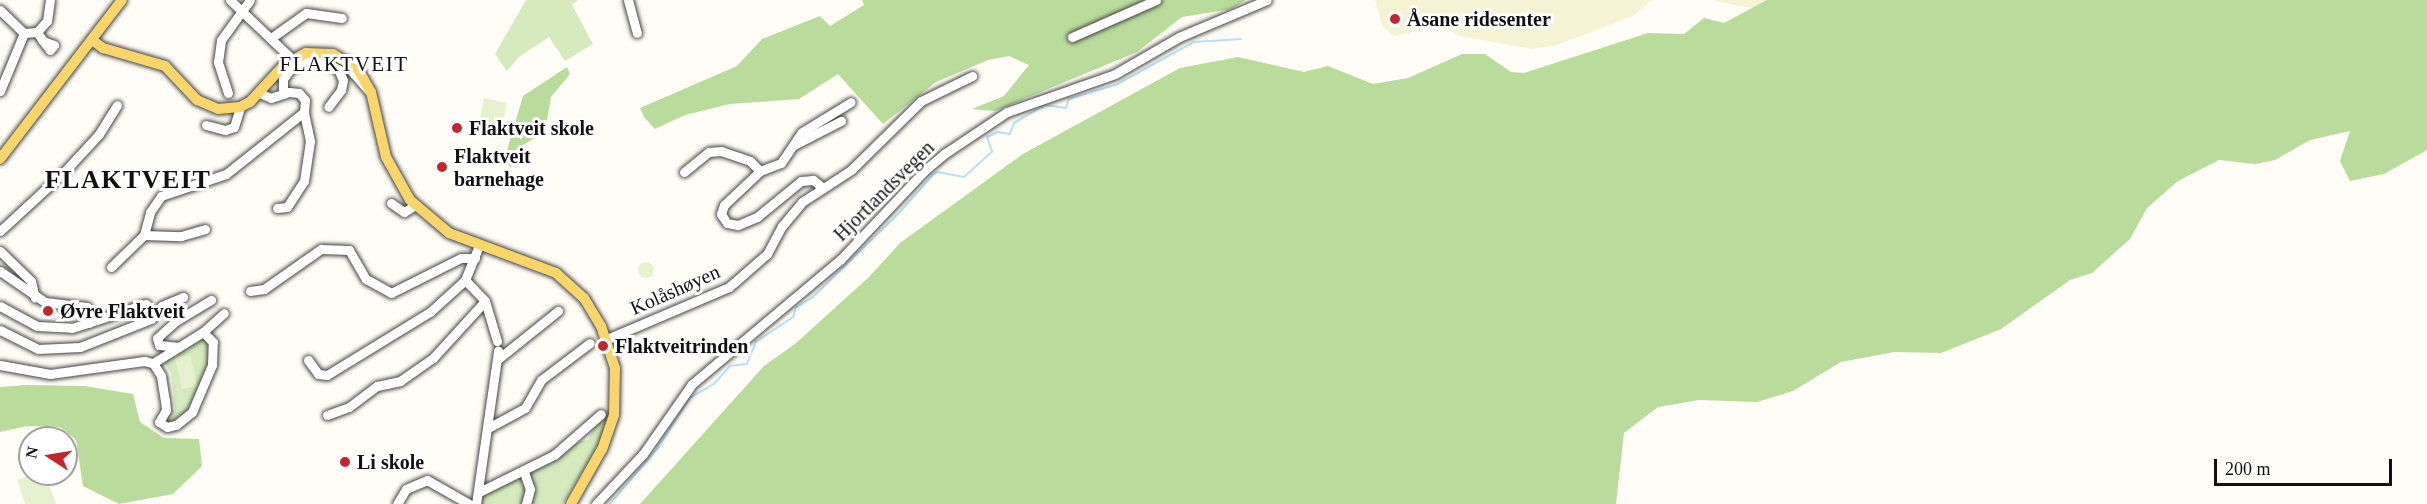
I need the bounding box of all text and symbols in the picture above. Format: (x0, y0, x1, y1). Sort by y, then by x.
place label: Åsane ridesenter (1407, 7, 1551, 31)
marker: Åsane ridesenter (1388, 12, 1402, 26)
district label: FLAKTVEIT (280, 51, 408, 77)
place label: Flaktveit skole (469, 116, 594, 140)
marker: Flaktveit skole (450, 121, 464, 135)
street label: Hjortlandsvegen (829, 136, 939, 246)
place label: Flaktveit barnehage (454, 144, 544, 191)
marker: Flaktveit barnehage (435, 160, 449, 174)
district label: FLAKTVEIT (45, 164, 211, 196)
street label: Kolåshøyen (626, 260, 724, 320)
place label: Øvre Flaktveit (60, 299, 185, 323)
marker: Øvre Flaktveit (41, 304, 55, 318)
place label: Flaktveitrinden (615, 334, 748, 358)
marker: Flaktveitrinden (596, 339, 610, 353)
north arrow (18, 426, 78, 486)
text: N (22, 445, 41, 460)
scale bar (2217, 447, 2396, 485)
place label: Li skole (357, 450, 424, 474)
marker: Li skole (338, 455, 352, 469)
text: 200 m (2225, 459, 2271, 479)

